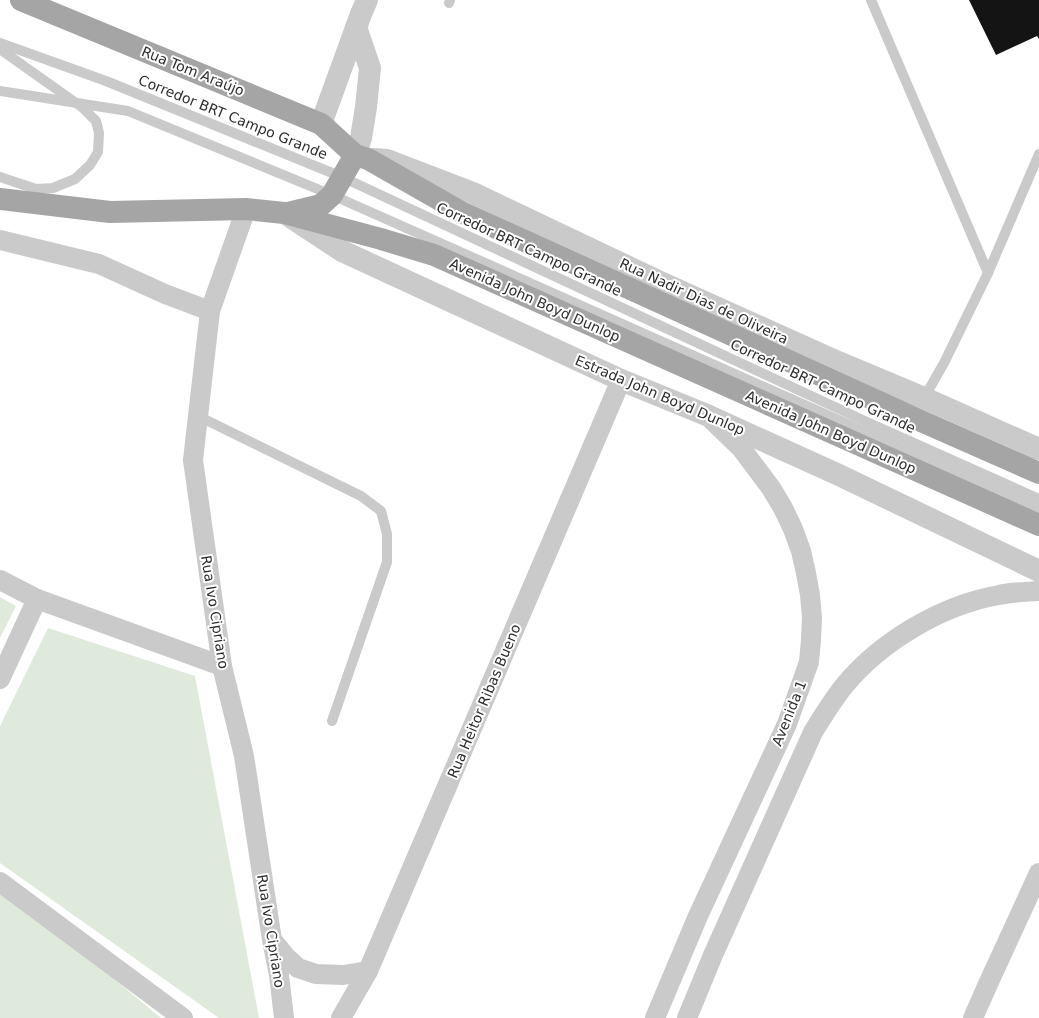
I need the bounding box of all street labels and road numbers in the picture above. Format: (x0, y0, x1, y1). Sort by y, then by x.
street label: Rua Tom Araújo (139, 43, 247, 99)
street label: Corredor BRT Campo Grande (136, 72, 330, 162)
street label: Corredor BRT Campo Grande (434, 199, 624, 299)
street label: Avenida John Boyd Dunlop (447, 255, 623, 345)
street label: Rua Nadir Dias de Oliveira (617, 255, 791, 347)
street label: Corredor BRT Campo Grande (728, 336, 918, 436)
street label: Estrada John Boyd Dunlop (573, 352, 747, 438)
street label: Avenida John Boyd Dunlop (743, 387, 919, 477)
street label: Rua Ivo Cipriano (198, 554, 232, 670)
street label: Rua Heitor Ribas Bueno (444, 622, 524, 780)
street label: Avenida 1 (769, 678, 809, 748)
street label: Rua Ivo Cipriano (254, 873, 288, 989)

